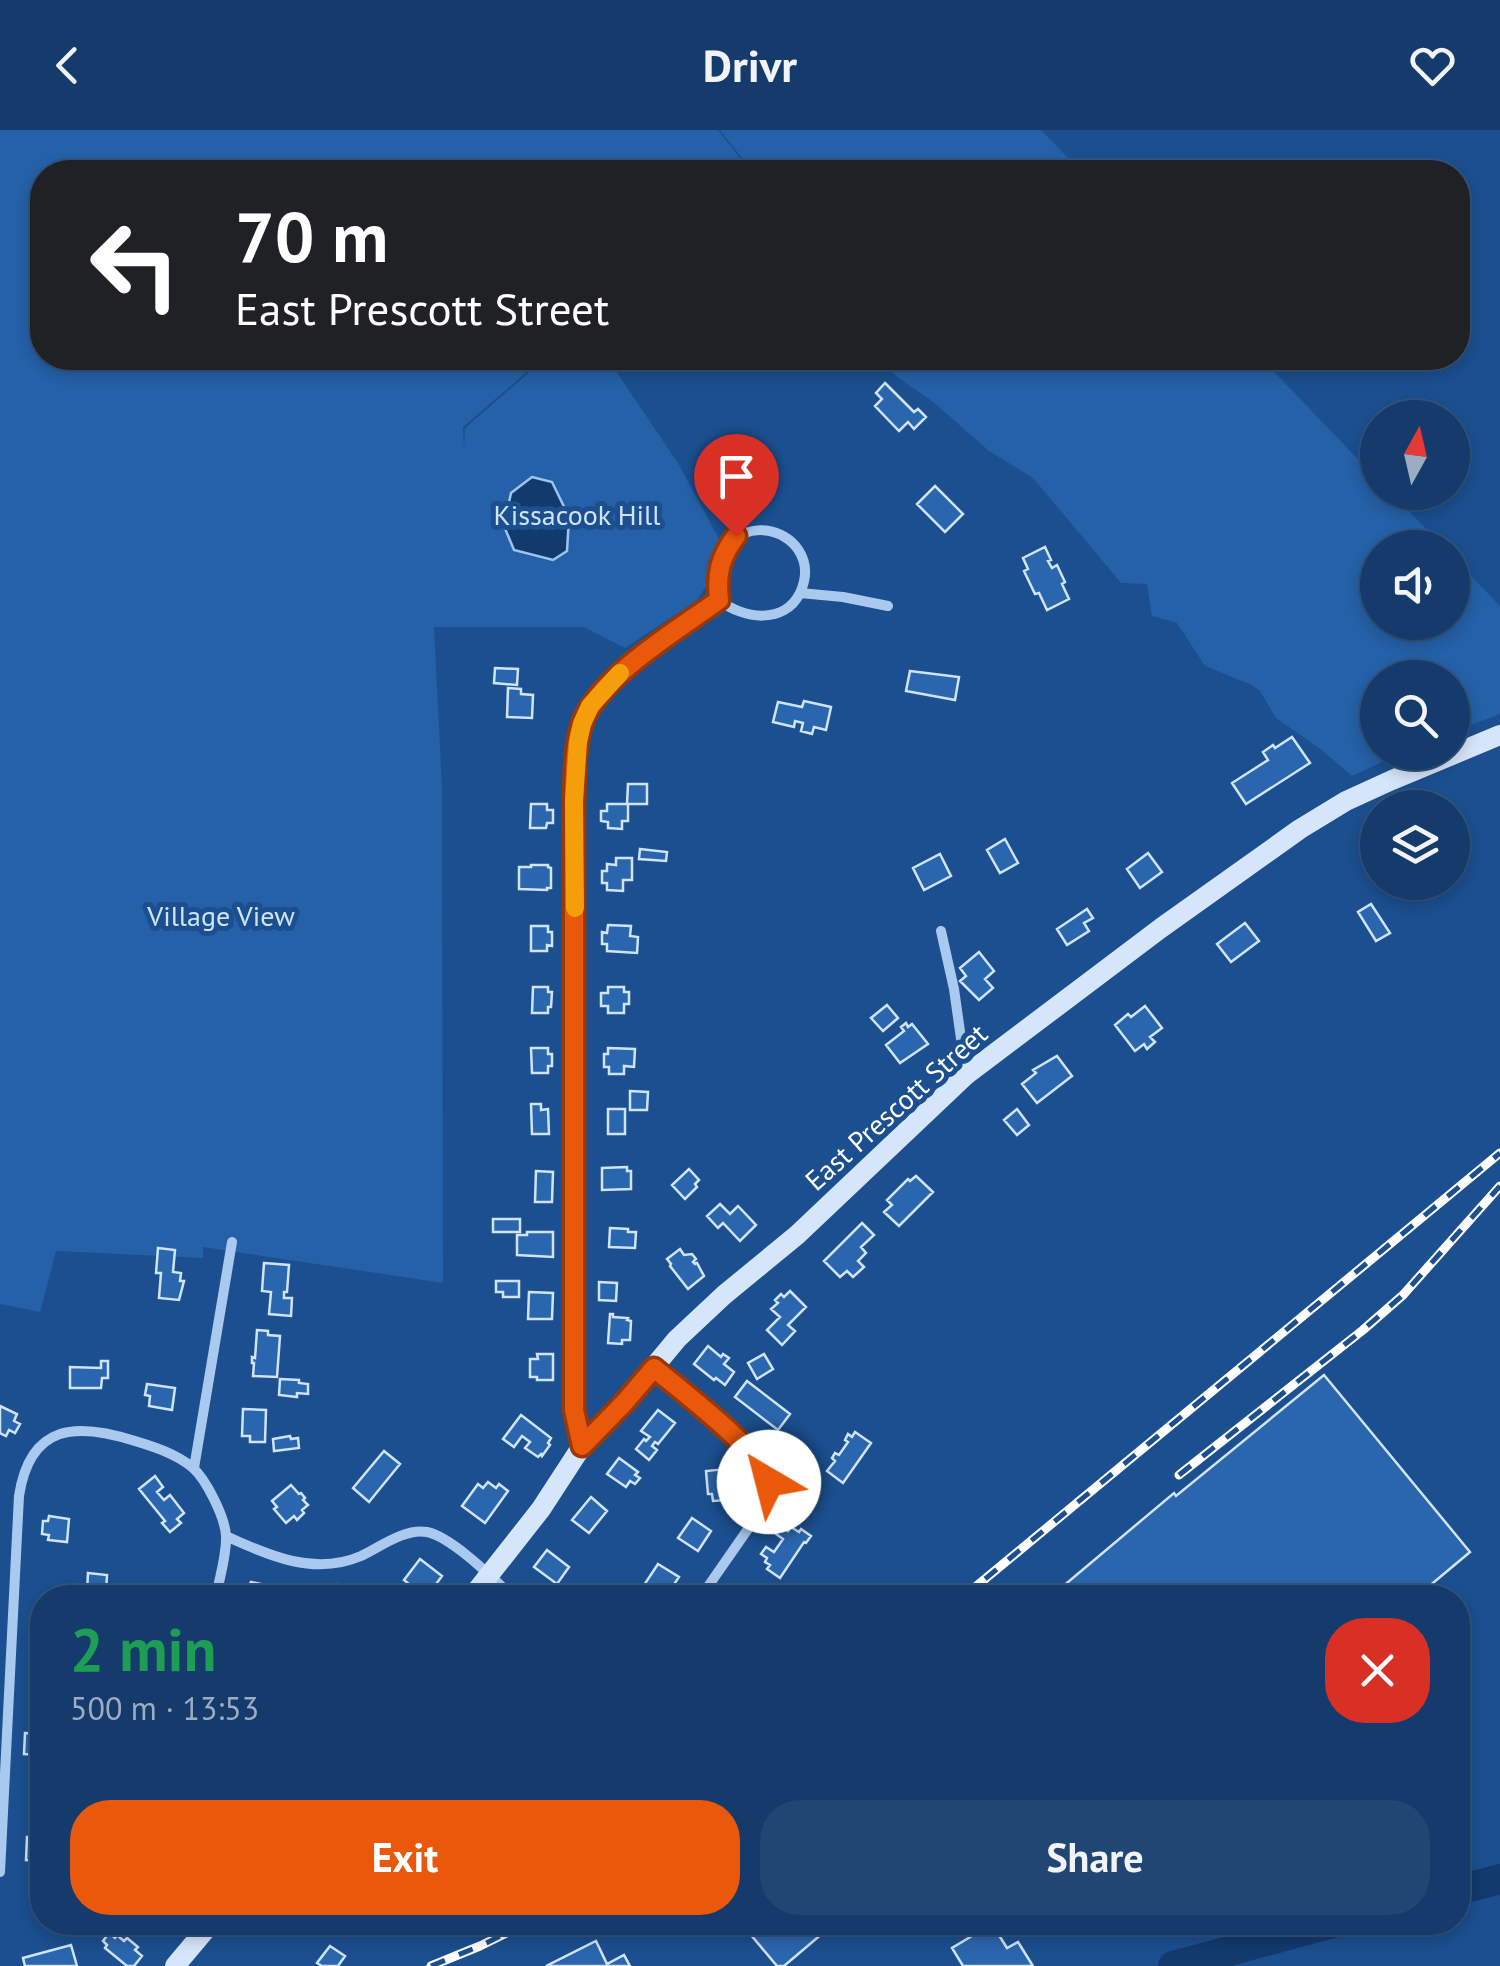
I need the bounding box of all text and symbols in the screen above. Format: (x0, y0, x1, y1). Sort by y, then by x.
text: Drivr (703, 36, 797, 94)
icon: back (40, 38, 95, 93)
icon: heart (1405, 38, 1460, 93)
text: 70 m (235, 191, 388, 281)
icon: left (70, 200, 200, 330)
text: East Prescott Street (235, 279, 609, 337)
north arrow (1360, 400, 1470, 510)
map controls (1360, 400, 1470, 900)
pin (694, 434, 779, 537)
icon: arrive (709, 449, 764, 504)
park label: Kissacook Hill (494, 496, 660, 533)
button: sound (1360, 530, 1470, 640)
button: search (1360, 660, 1470, 770)
button: layers (1360, 790, 1470, 900)
park label: Village View (146, 897, 295, 934)
street label: East Prescott Street (797, 1015, 995, 1198)
position arrow (717, 1430, 821, 1534)
text: 2 min (70, 1610, 216, 1688)
button: close (1325, 1618, 1430, 1723)
text: 500 m · 13:53 (70, 1687, 259, 1729)
button: Exit (70, 1800, 740, 1915)
button: Share (760, 1800, 1430, 1915)

